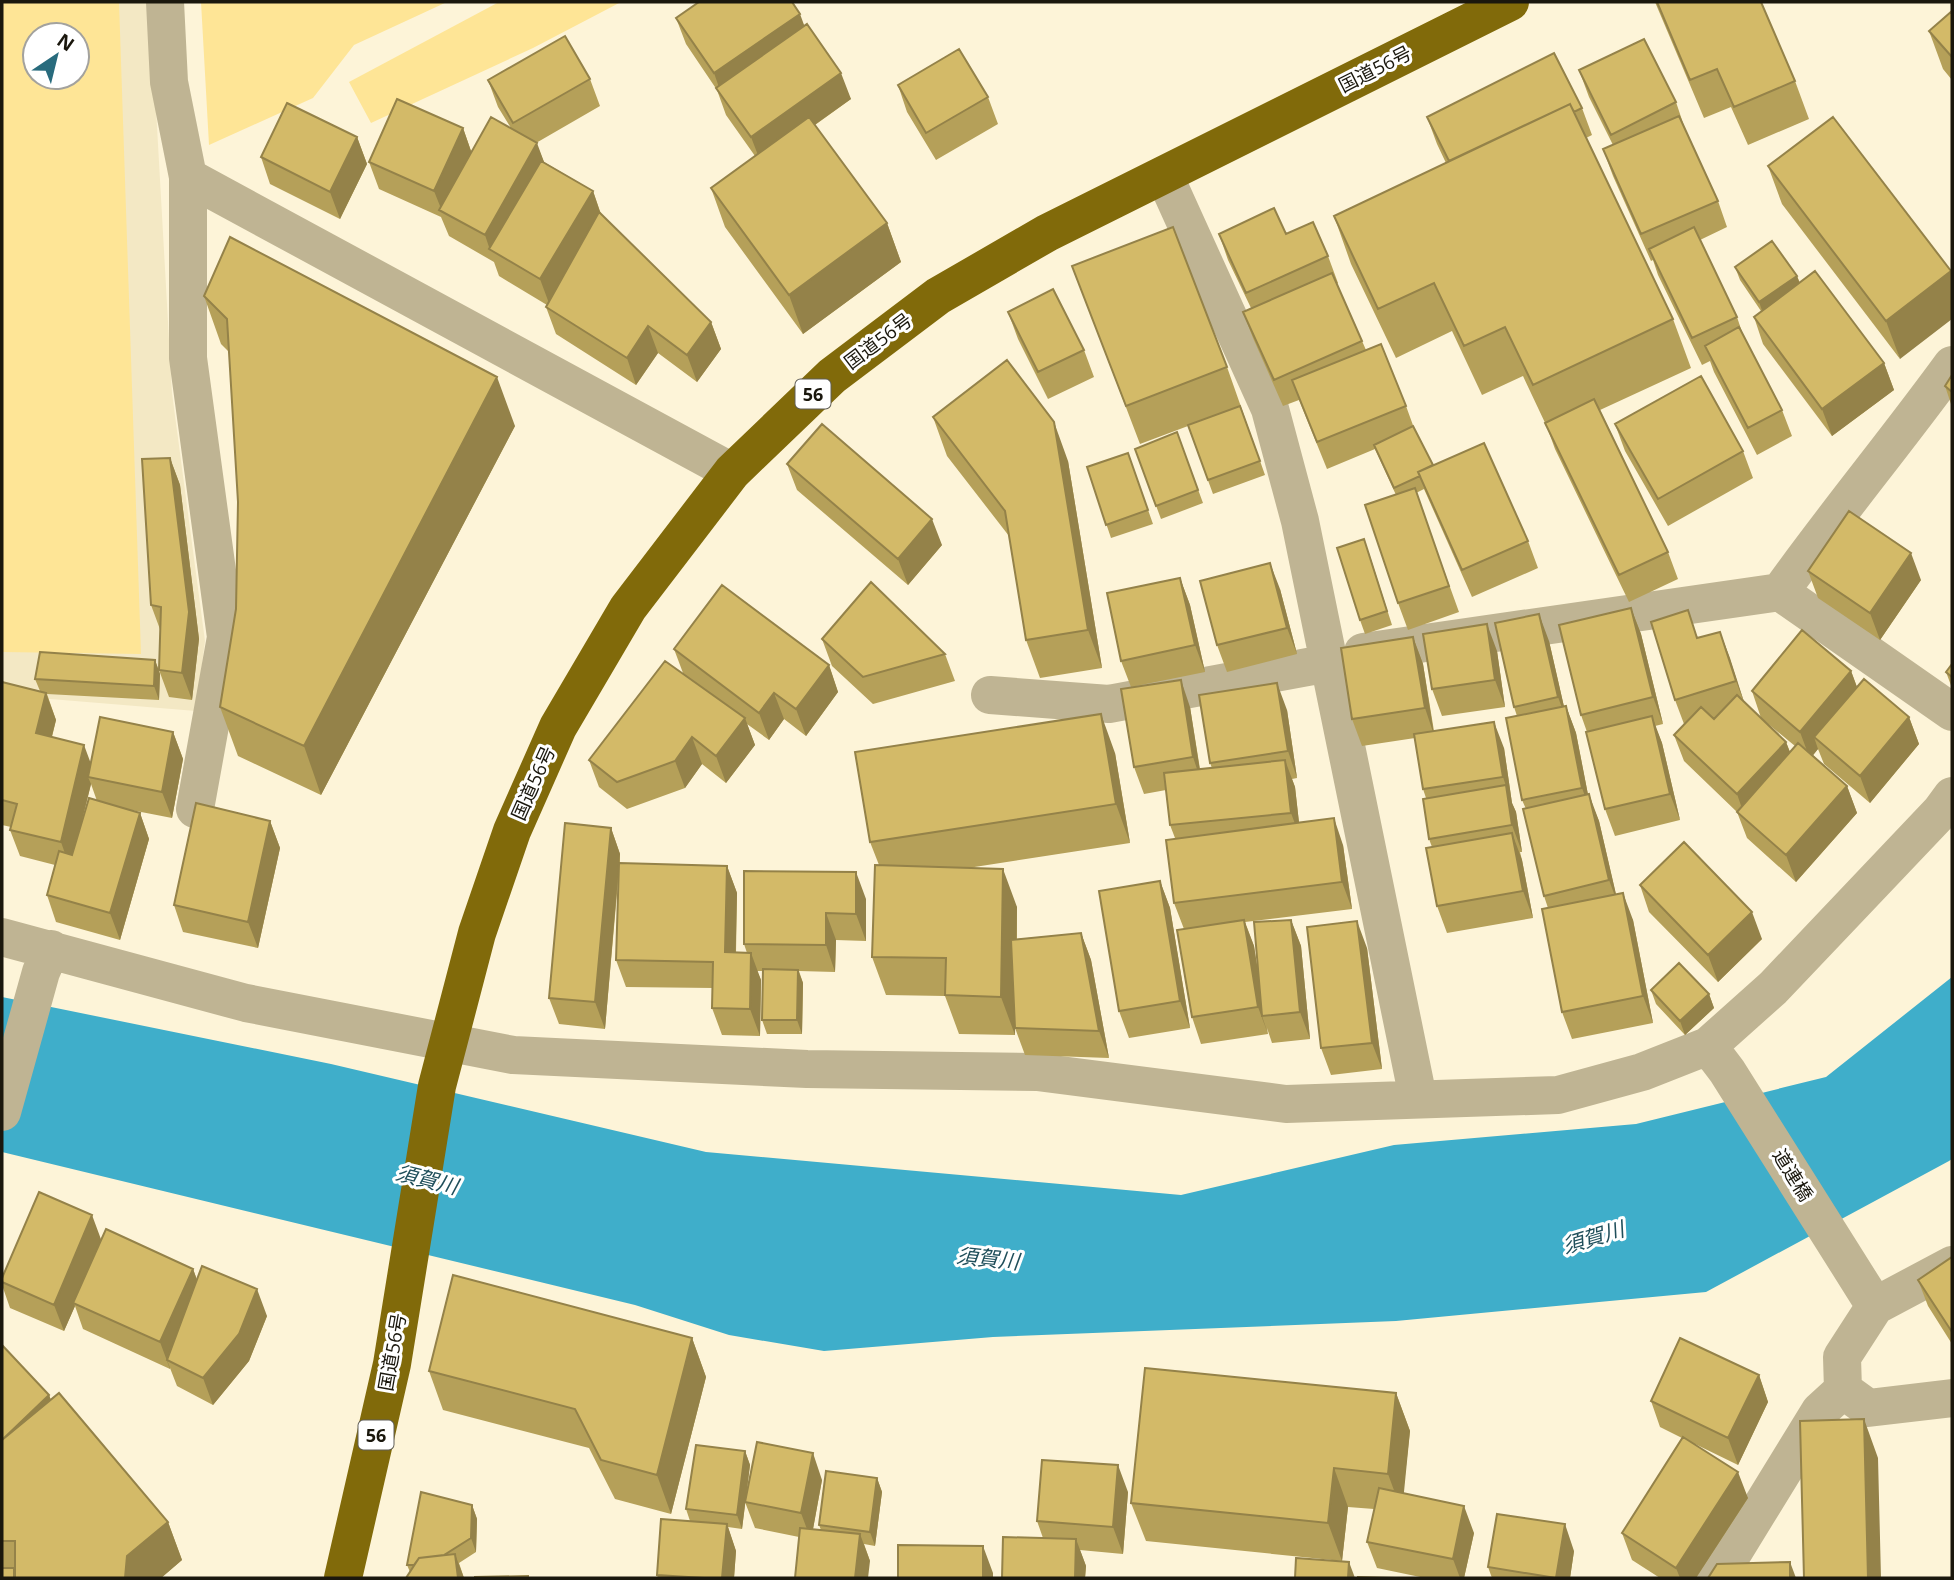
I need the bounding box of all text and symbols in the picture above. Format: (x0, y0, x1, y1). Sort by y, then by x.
north arrow (21, 21, 91, 91)
text: N (52, 27, 80, 57)
street label: 国道56号 (1334, 40, 1416, 98)
street label: 国道56号 (839, 307, 917, 375)
road number: 56 (796, 380, 830, 408)
street label: 国道56号 (505, 742, 561, 824)
street label: 道連橋 (1767, 1144, 1819, 1206)
water label: 須賀川 (393, 1158, 463, 1201)
water label: 須賀川 (1559, 1214, 1629, 1260)
water label: 須賀川 (955, 1241, 1023, 1275)
street label: 国道56号 (372, 1311, 412, 1393)
road number: 56 (358, 1420, 394, 1450)

